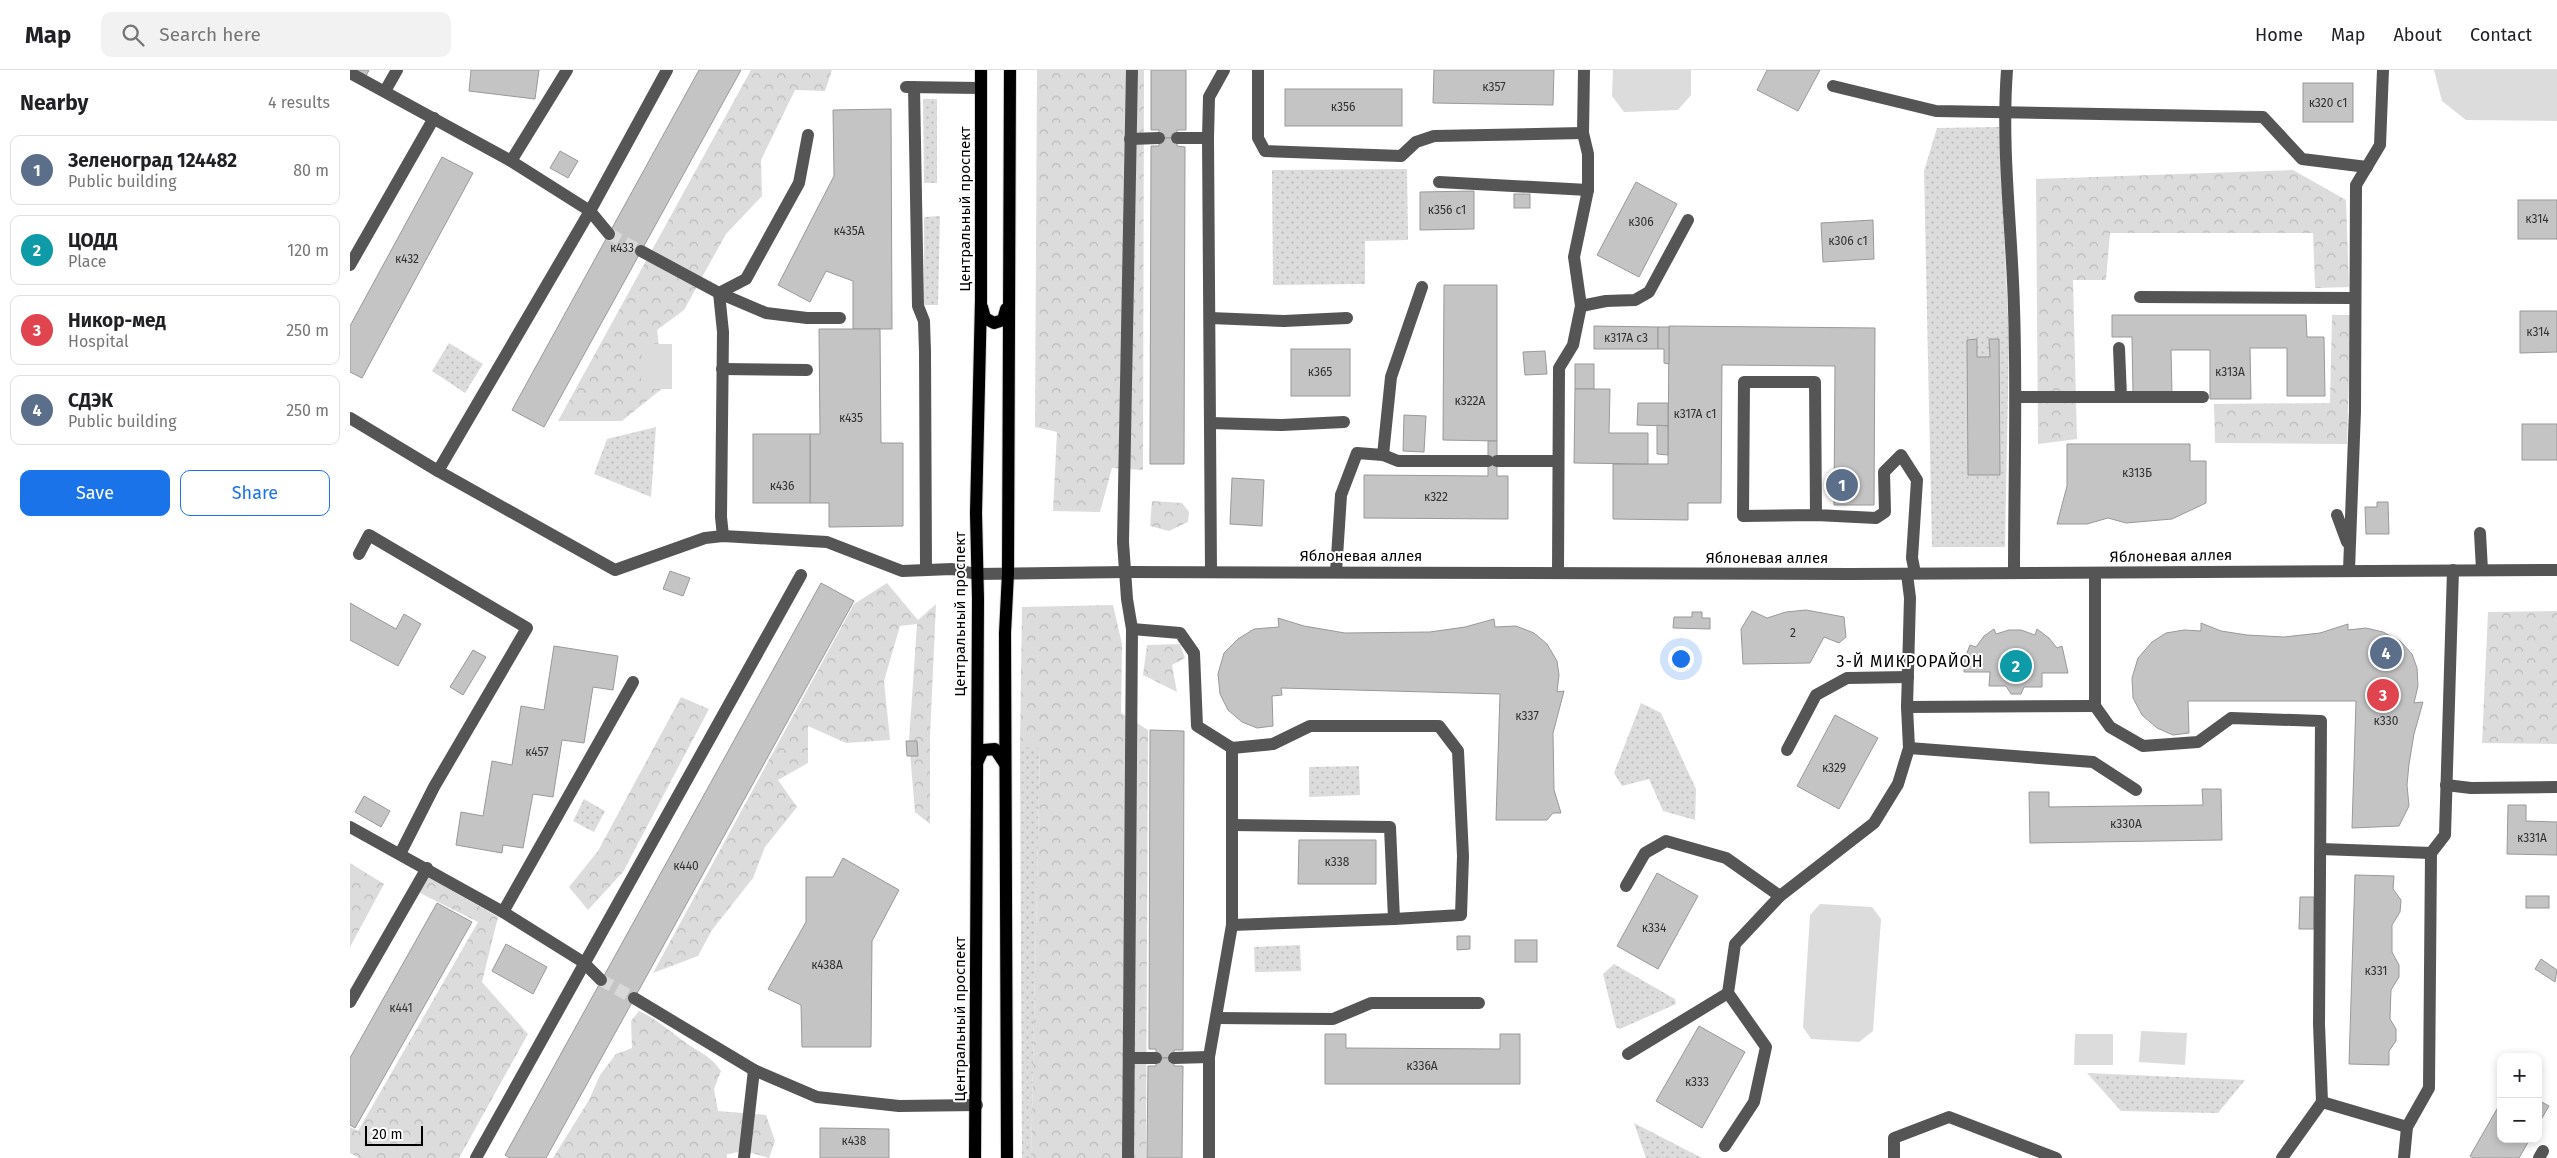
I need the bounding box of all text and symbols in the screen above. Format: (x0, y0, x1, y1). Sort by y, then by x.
search box (101, 12, 451, 57)
text: Map (25, 21, 71, 49)
icon: search (119, 21, 147, 49)
text: Search here (159, 23, 261, 46)
text: Home (2255, 24, 2303, 46)
text: Map (2331, 24, 2365, 46)
text: About (2393, 24, 2442, 46)
text: Contact (2470, 24, 2532, 46)
house number: к357 (1482, 80, 1506, 94)
text: Nearby (20, 90, 88, 116)
text: 4 results (268, 93, 330, 112)
house number: к320 с1 (2309, 96, 2347, 110)
house number: к356 (1331, 100, 1355, 114)
street label: Центральный проспект (956, 126, 974, 292)
text: Зеленоград 124482 (68, 149, 237, 172)
text: 1 (33, 161, 41, 180)
text: 80 m (293, 161, 329, 180)
text: Public building (68, 172, 176, 191)
house number: к356 с1 (1428, 203, 1466, 217)
house number: к314 (2525, 212, 2549, 226)
house number: к306 (1628, 215, 1654, 229)
house number: к435А (833, 224, 865, 238)
text: ЦОДД (68, 229, 117, 252)
house number: к306 с1 (1828, 234, 1868, 248)
text: 2 (33, 241, 41, 260)
text: 120 m (287, 241, 329, 260)
house number: к433 (610, 241, 634, 255)
text: Place (68, 252, 107, 271)
house number: к432 (395, 252, 419, 266)
text: Никор-мед (68, 309, 166, 332)
text: 3 (33, 321, 41, 340)
text: 250 m (286, 321, 329, 340)
house number: к314 (2526, 325, 2550, 339)
house number: к317А с3 (1604, 331, 1648, 345)
text: Hospital (68, 332, 129, 351)
house number: к365 (1308, 365, 1332, 379)
house number: к313А (2215, 365, 2245, 379)
text: СДЭК (68, 389, 113, 412)
house number: к322А (1455, 394, 1486, 408)
text: 4 (32, 401, 42, 420)
text: 250 m (286, 401, 329, 420)
house number: к317А с1 (1674, 407, 1716, 421)
house number: к435 (839, 411, 863, 425)
text: Public building (68, 412, 176, 431)
pin: 1 (1826, 466, 1858, 504)
house number: к313Б (2122, 466, 2152, 480)
button: Save (20, 470, 170, 516)
button: Share (180, 470, 330, 516)
house number: к436 (770, 479, 794, 493)
house number: к322 (1424, 490, 1448, 504)
street label: Центральный проспект (951, 531, 969, 697)
street label: Яблоневая аллея (2110, 546, 2232, 566)
street label: Яблоневая аллея (1300, 547, 1422, 565)
street label: Яблоневая аллея (1706, 549, 1828, 567)
house number: 2 (1790, 626, 1796, 640)
pin: 4 (2370, 634, 2402, 672)
your location (1668, 646, 1694, 672)
pin: 2 (2000, 647, 2032, 685)
district label: 3-Й МИКРОРАЙОН (1836, 652, 1984, 671)
pin: 3 (2367, 676, 2399, 714)
house number: к337 (1515, 709, 1539, 723)
house number: к330 (2374, 714, 2399, 728)
house number: к457 (525, 745, 549, 759)
house number: к329 (1822, 761, 1846, 775)
house number: к330А (2110, 817, 2142, 831)
house number: к331А (2517, 831, 2547, 845)
house number: к338 (1325, 855, 1350, 869)
house number: к440 (673, 859, 699, 873)
house number: к334 (1642, 921, 1667, 935)
street label: Центральный проспект (951, 936, 969, 1102)
house number: к438А (811, 958, 843, 972)
house number: к331 (2364, 964, 2388, 978)
house number: к441 (389, 1001, 413, 1015)
map controls (2497, 1053, 2542, 1143)
button: + (2497, 1053, 2542, 1098)
house number: к336А (1406, 1059, 1438, 1073)
house number: к333 (1685, 1075, 1709, 1089)
button: − (2497, 1098, 2542, 1143)
scale bar (365, 1123, 422, 1146)
text: 20 m (372, 1126, 402, 1143)
house number: к438 (842, 1134, 867, 1148)

